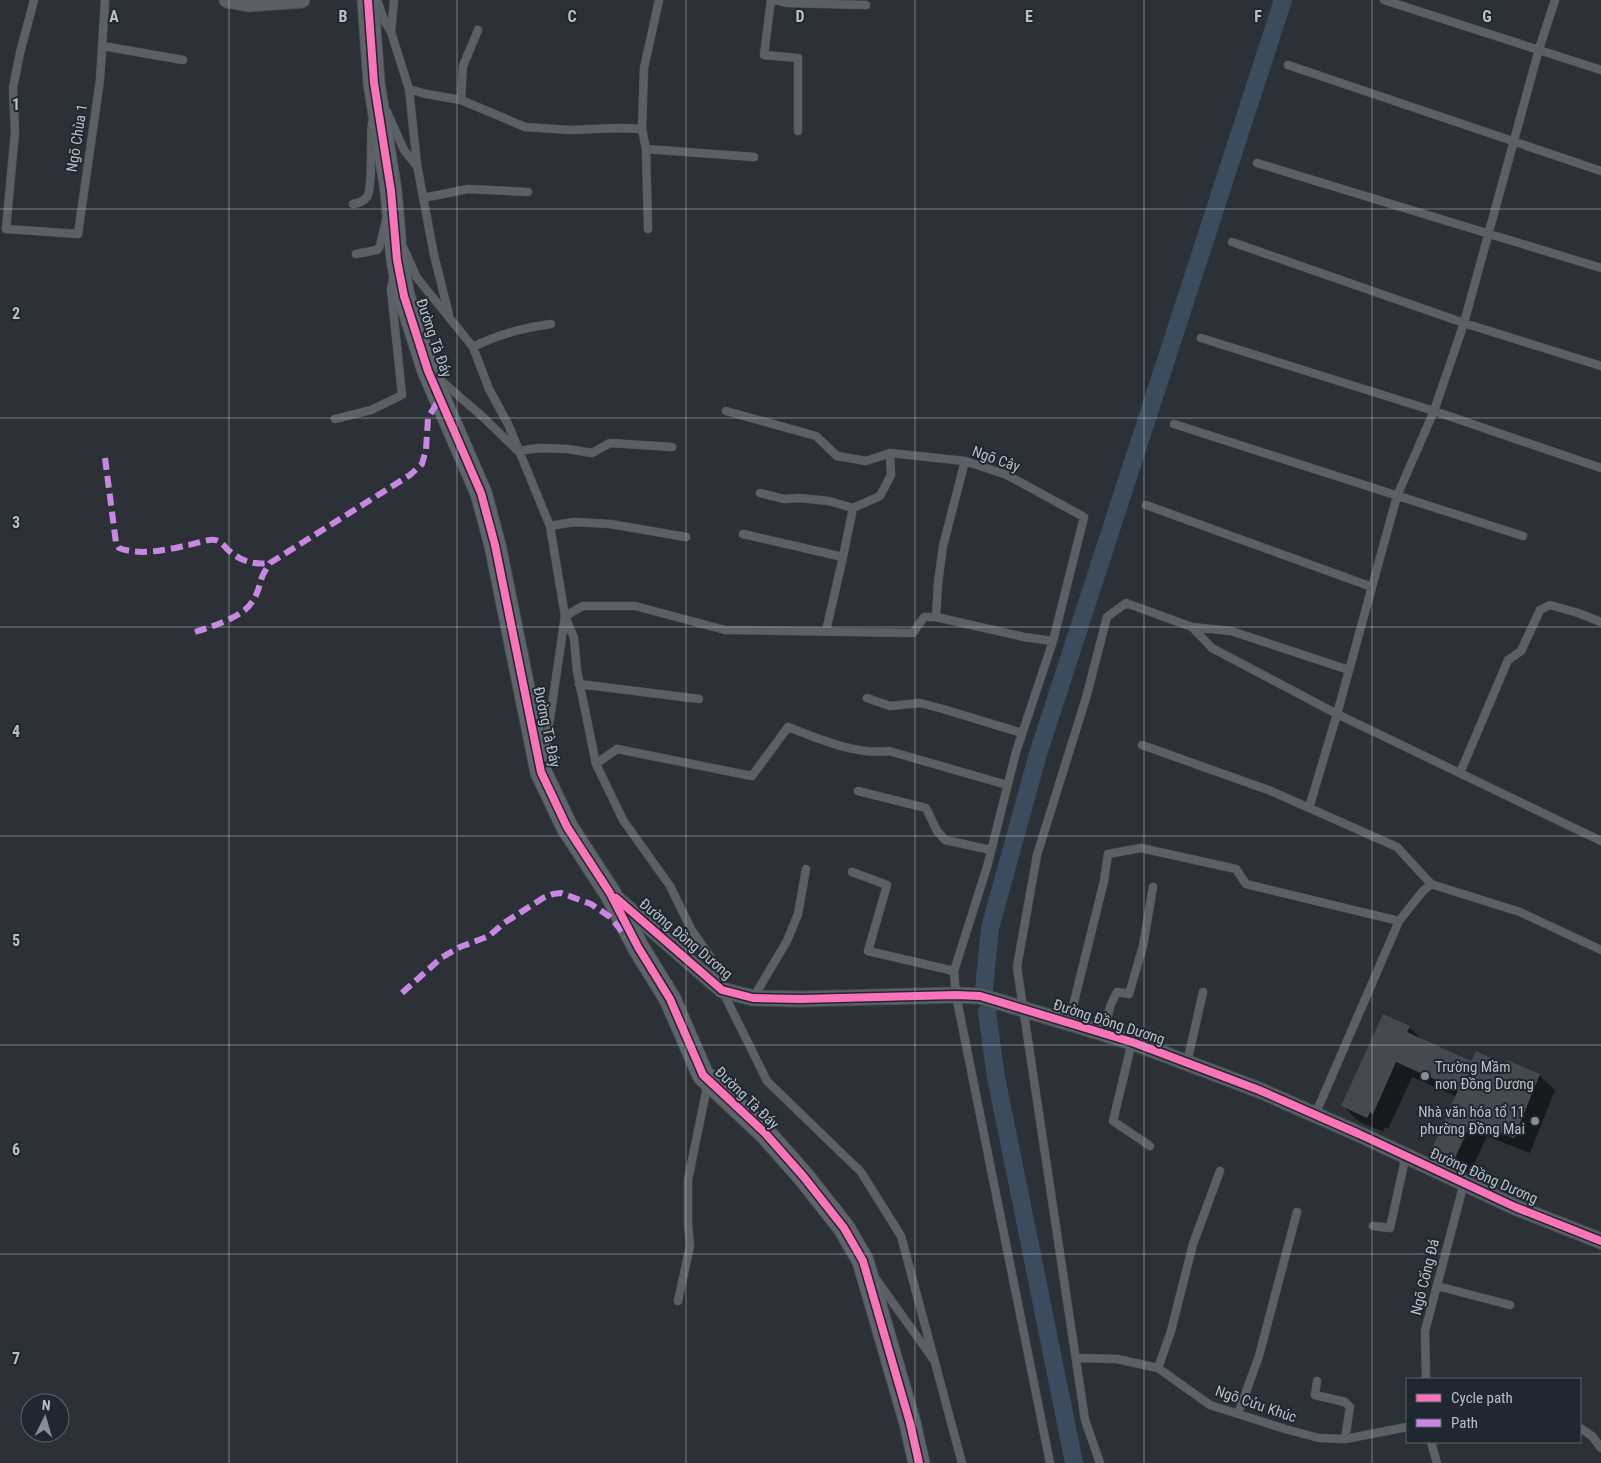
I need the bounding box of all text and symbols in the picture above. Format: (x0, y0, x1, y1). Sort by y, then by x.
text: A (109, 7, 119, 26)
text: B (339, 7, 348, 26)
text: C (567, 7, 577, 26)
text: D (795, 7, 805, 26)
text: E (1025, 7, 1033, 26)
text: F (1254, 7, 1262, 26)
text: G (1482, 7, 1492, 26)
text: 1 (12, 95, 20, 114)
street label: Ngõ Chùa 1 (63, 103, 91, 173)
street label: Đường Tà Đáy (412, 296, 456, 380)
text: 2 (12, 304, 20, 323)
street label: Ngõ Cây (970, 442, 1022, 476)
text: 3 (12, 513, 20, 532)
street label: Đường Tà Đáy (530, 685, 564, 769)
text: 4 (12, 722, 20, 741)
street label: Đường Đồng Dương (636, 895, 736, 983)
text: 5 (12, 931, 20, 950)
street label: Đường Đồng Dương (1051, 995, 1167, 1049)
place label: Trường Mầm non Đồng Dương (1435, 1058, 1534, 1093)
street label: Đường Tà Đáy (711, 1063, 783, 1133)
marker: Trường Mầm non Đồng Dương (1419, 1070, 1431, 1082)
place label: Nhà văn hóa tổ 11 phường Đồng Mai (1418, 1103, 1525, 1138)
marker: Nhà văn hóa tổ 11 phường Đồng Mai (1529, 1115, 1541, 1127)
text: 6 (12, 1140, 20, 1159)
street label: Đường Đồng Dương (1427, 1144, 1541, 1208)
street label: Ngõ Cống Đá (1407, 1237, 1443, 1317)
text: 7 (12, 1349, 20, 1368)
legend (1406, 1378, 1581, 1443)
street label: Ngõ Cửu Khúc (1213, 1382, 1299, 1426)
text: Cycle path (1451, 1389, 1513, 1407)
north arrow (20, 1393, 70, 1443)
text: N (41, 1397, 51, 1413)
text: Path (1451, 1414, 1478, 1432)

